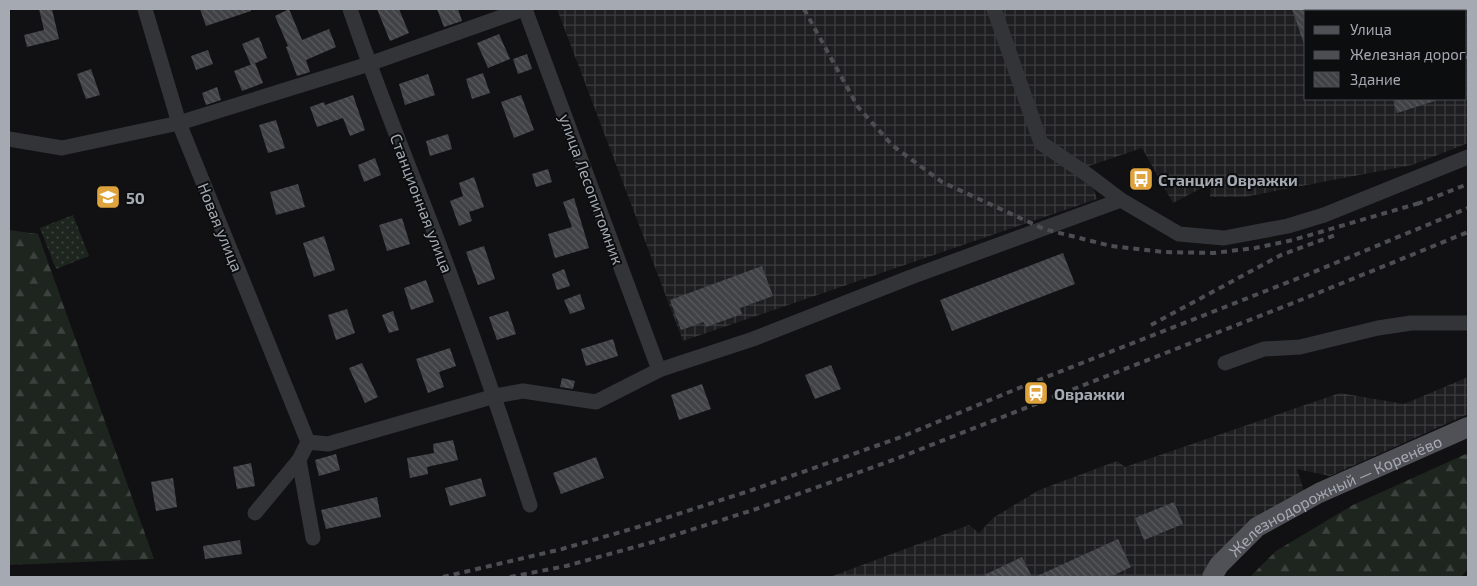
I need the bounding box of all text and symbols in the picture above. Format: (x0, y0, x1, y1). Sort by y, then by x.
legend (1304, 10, 1467, 100)
text: Улица (1350, 20, 1392, 38)
text: Железная дорога (1350, 45, 1474, 63)
text: Здание (1350, 70, 1401, 88)
street label: улица Лесопитомник (555, 111, 628, 268)
street label: Станционная улица (386, 131, 457, 276)
bus stop icon: Станция Овражки (1128, 166, 1154, 192)
place label: Станция Овражки (1158, 170, 1298, 189)
street label: Новая улица (194, 180, 248, 275)
school or university icon: 50 (95, 184, 121, 210)
place label: 50 (126, 188, 145, 207)
station icon: Овражки (1023, 380, 1049, 406)
place label: Овражки (1054, 384, 1125, 403)
street label: Железнодорожный — Коренёво (1224, 430, 1444, 560)

